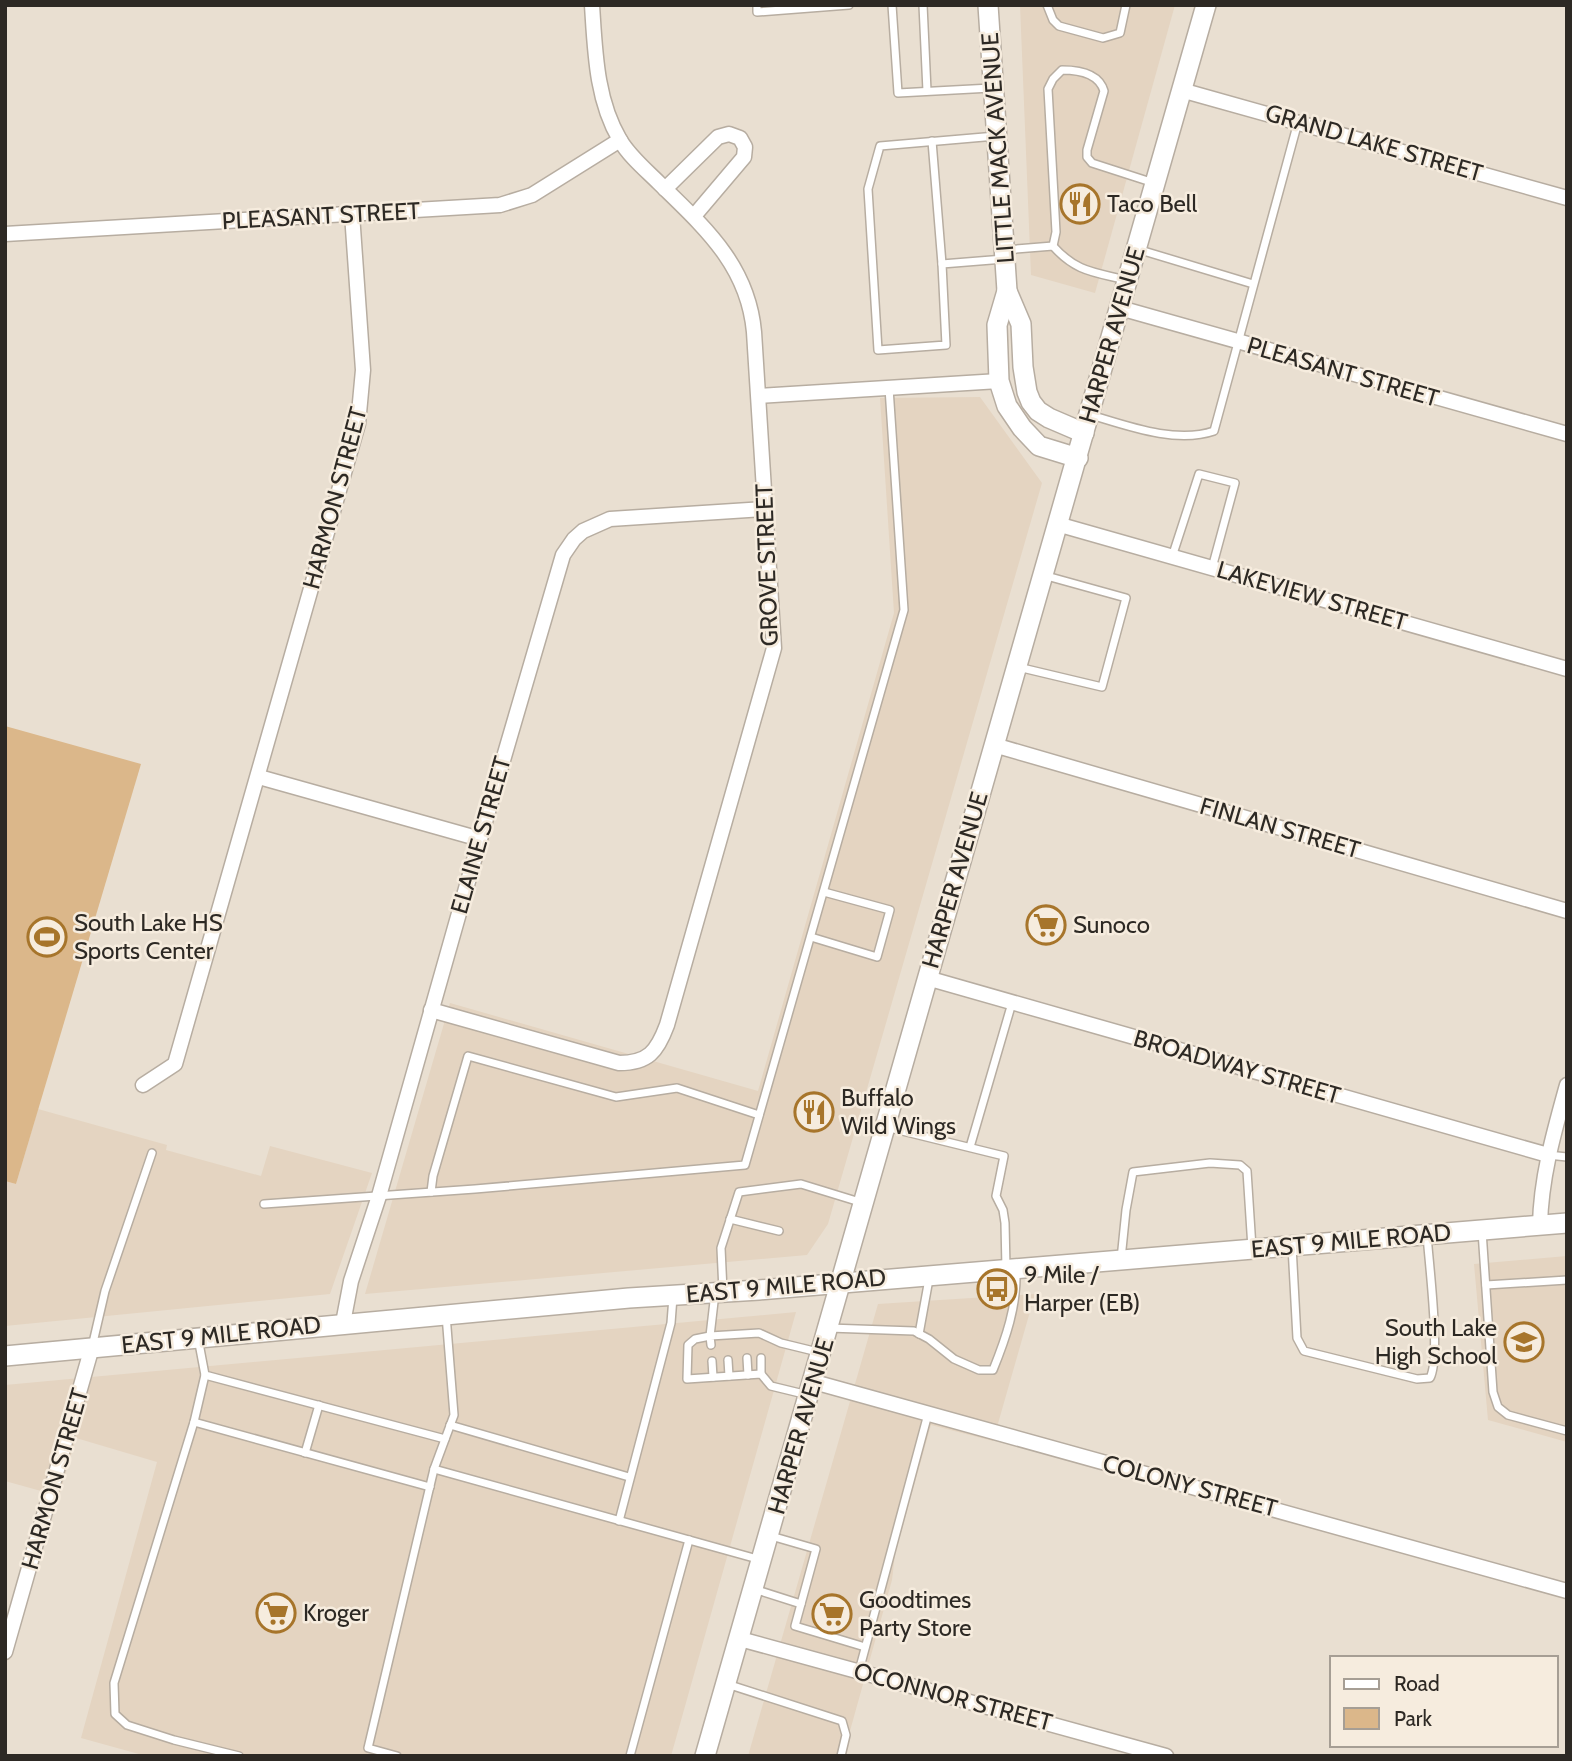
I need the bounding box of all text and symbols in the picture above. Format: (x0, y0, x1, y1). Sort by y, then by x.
street label: LITTLE MACK AVENUE (975, 32, 1020, 264)
street label: GRAND LAKE STREET (1262, 98, 1486, 188)
restaurant icon: Taco Bell (1059, 183, 1101, 225)
place label: Taco Bell (1107, 189, 1197, 218)
street label: PLEASANT STREET (221, 196, 421, 235)
street label: HARPER AVENUE (1072, 243, 1151, 426)
street label: PLEASANT STREET (1244, 330, 1443, 413)
street label: HARMON STREET (296, 404, 373, 592)
street label: GROVE STREET (749, 483, 784, 647)
street label: LAKEVIEW STREET (1214, 554, 1411, 637)
street label: ELAINE STREET (444, 753, 517, 917)
street label: HARPER AVENUE (915, 788, 994, 971)
street label: FINLAN STREET (1197, 791, 1364, 864)
supermarket icon: Sunoco (1025, 904, 1067, 946)
place label: South Lake HS Sports Center (74, 908, 223, 965)
place label: Sunoco (1073, 910, 1150, 939)
sports icon: South Lake HS Sports Center (26, 916, 68, 958)
street label: BROADWAY STREET (1130, 1023, 1344, 1110)
place label: Buffalo Wild Wings (841, 1083, 956, 1140)
restaurant icon: Buffalo Wild Wings (793, 1091, 835, 1133)
street label: EAST 9 MILE ROAD (1250, 1217, 1452, 1264)
place label: 9 Mile / Harper (EB) (1024, 1260, 1140, 1317)
street label: EAST 9 MILE ROAD (685, 1262, 887, 1309)
bus stop icon: 9 Mile / Harper (EB) (976, 1268, 1018, 1310)
street label: EAST 9 MILE ROAD (120, 1310, 322, 1359)
place label: South Lake High School (1375, 1313, 1497, 1370)
school or university icon: South Lake High School (1503, 1321, 1545, 1363)
street label: HARPER AVENUE (761, 1334, 840, 1517)
street label: HARMON STREET (15, 1385, 94, 1573)
street label: COLONY STREET (1100, 1448, 1281, 1523)
place label: Goodtimes Party Store (859, 1585, 972, 1642)
supermarket icon: Kroger (255, 1592, 297, 1634)
supermarket icon: Goodtimes Party Store (811, 1593, 853, 1635)
place label: Kroger (303, 1598, 369, 1627)
street label: OCONNOR STREET (851, 1656, 1056, 1737)
legend (1330, 1656, 1558, 1747)
text: Road (1394, 1671, 1440, 1696)
text: Park (1394, 1706, 1432, 1731)

